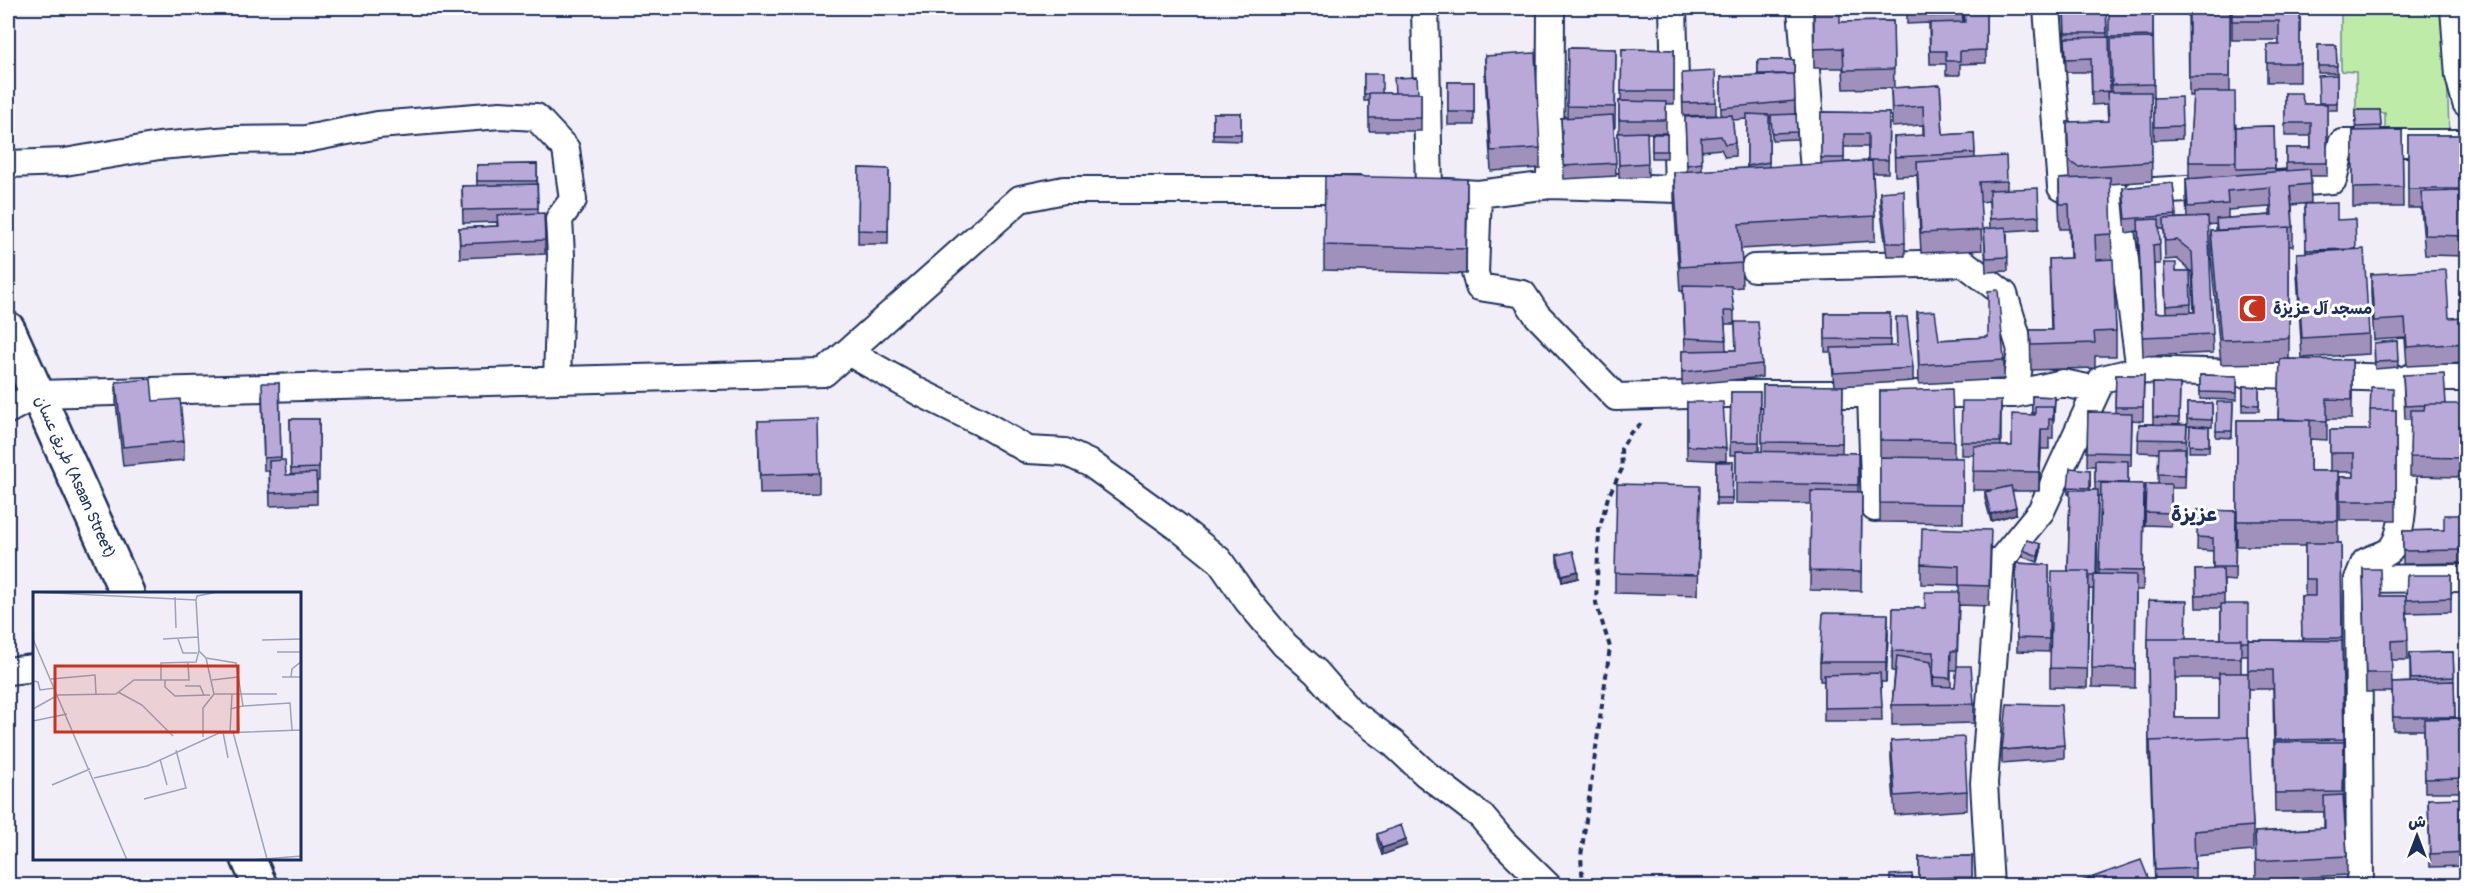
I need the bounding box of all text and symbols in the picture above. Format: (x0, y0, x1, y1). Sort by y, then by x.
mosque icon: مسجد آل عزيزة (2236, 293, 2268, 325)
place label: مسجد آل عزيزة (2273, 299, 2372, 319)
street label: طريق عسان (Asaan Street) (30, 393, 120, 561)
district label: عزيزة (2171, 502, 2217, 527)
inset map (33, 592, 302, 860)
north arrow (2387, 806, 2447, 866)
text: ش (2408, 812, 2426, 832)

